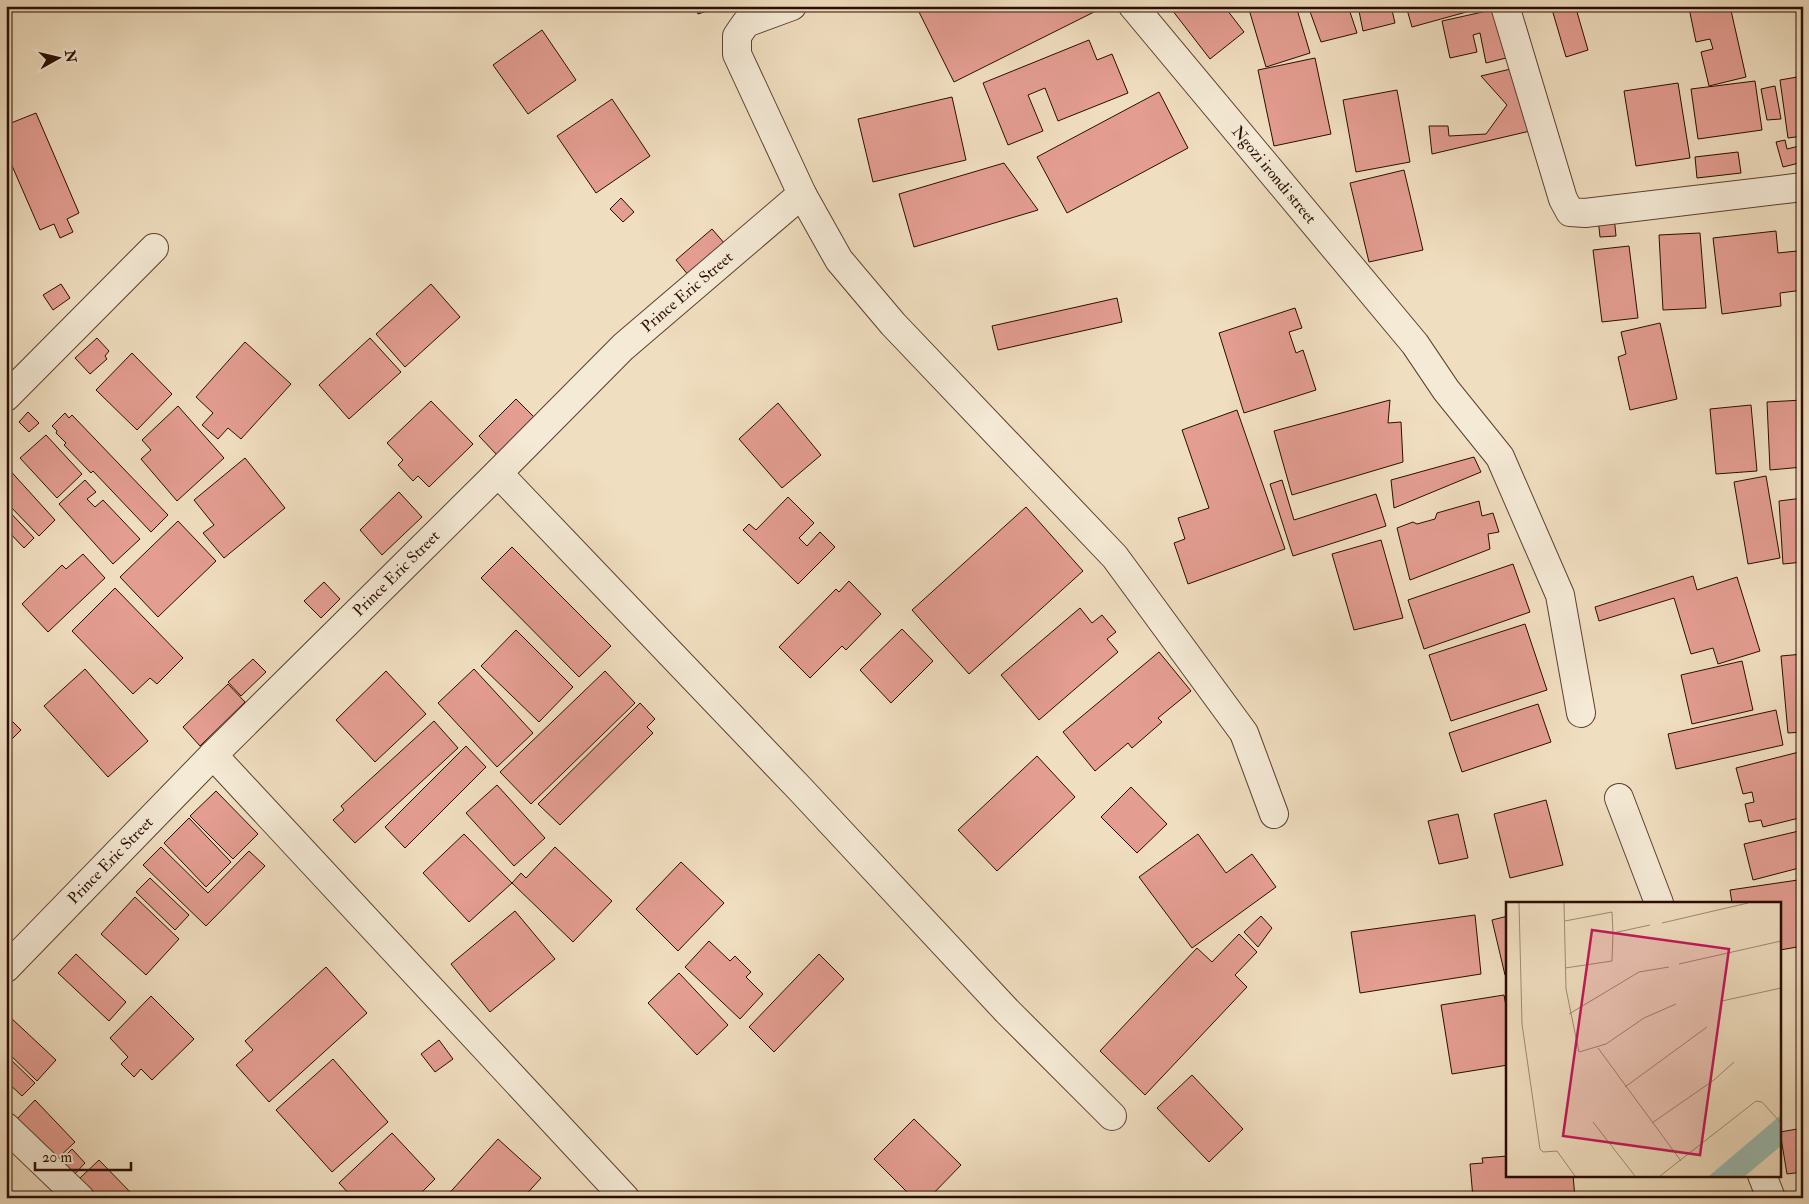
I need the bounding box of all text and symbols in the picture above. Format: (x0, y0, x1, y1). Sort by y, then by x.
north arrow (32, 32, 82, 82)
text: N (61, 48, 80, 64)
street label: Ngozi irondi street (1227, 122, 1321, 228)
street label: Prince Eric Street (637, 247, 737, 337)
street label: Prince Eric Street (349, 526, 444, 621)
street label: Prince Eric Street (64, 812, 158, 908)
inset map (1506, 902, 1782, 1176)
scale bar (35, 1139, 131, 1171)
text: 20 m (42, 1148, 72, 1167)

